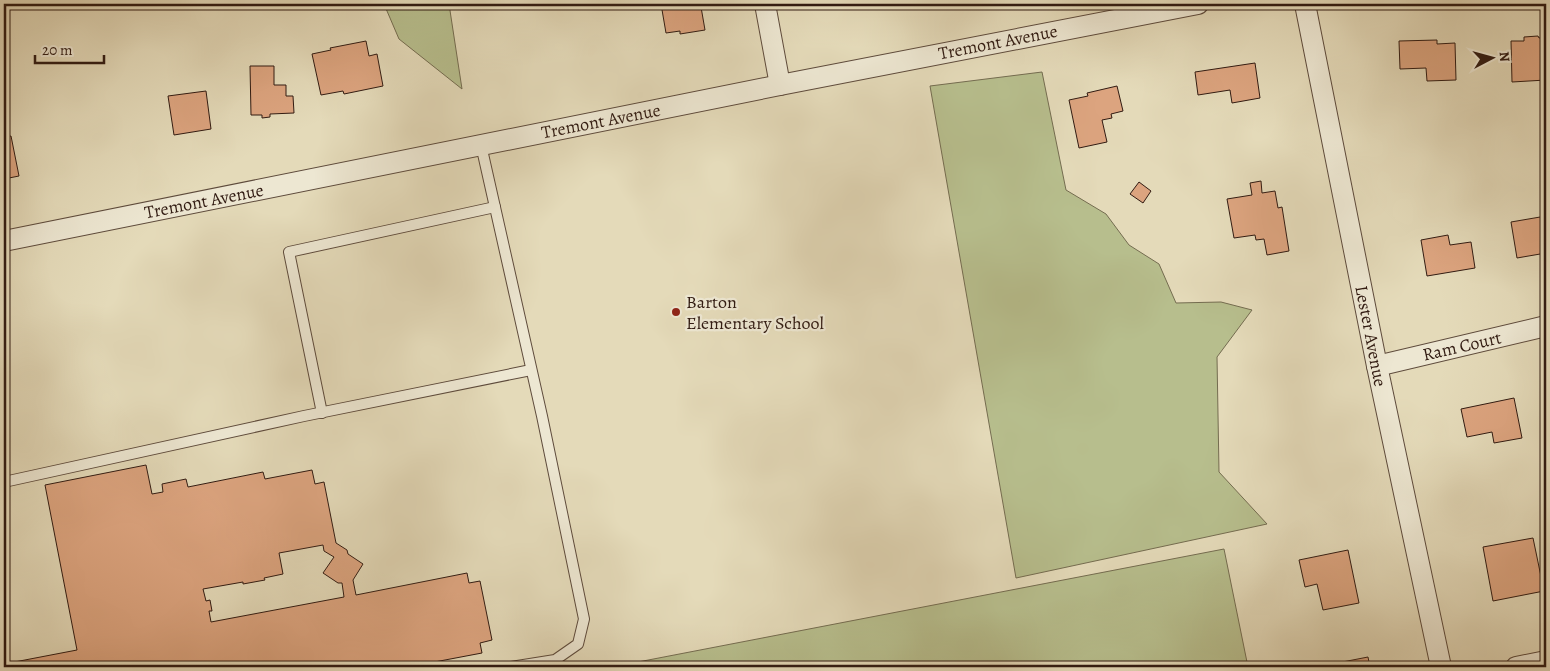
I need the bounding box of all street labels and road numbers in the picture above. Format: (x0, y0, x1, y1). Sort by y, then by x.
street label: Tremont Avenue (936, 19, 1060, 65)
street label: Tremont Avenue (539, 98, 663, 144)
street label: Tremont Avenue (142, 178, 266, 224)
street label: Lester Avenue (1349, 283, 1393, 389)
street label: Ram Court (1420, 325, 1504, 367)

